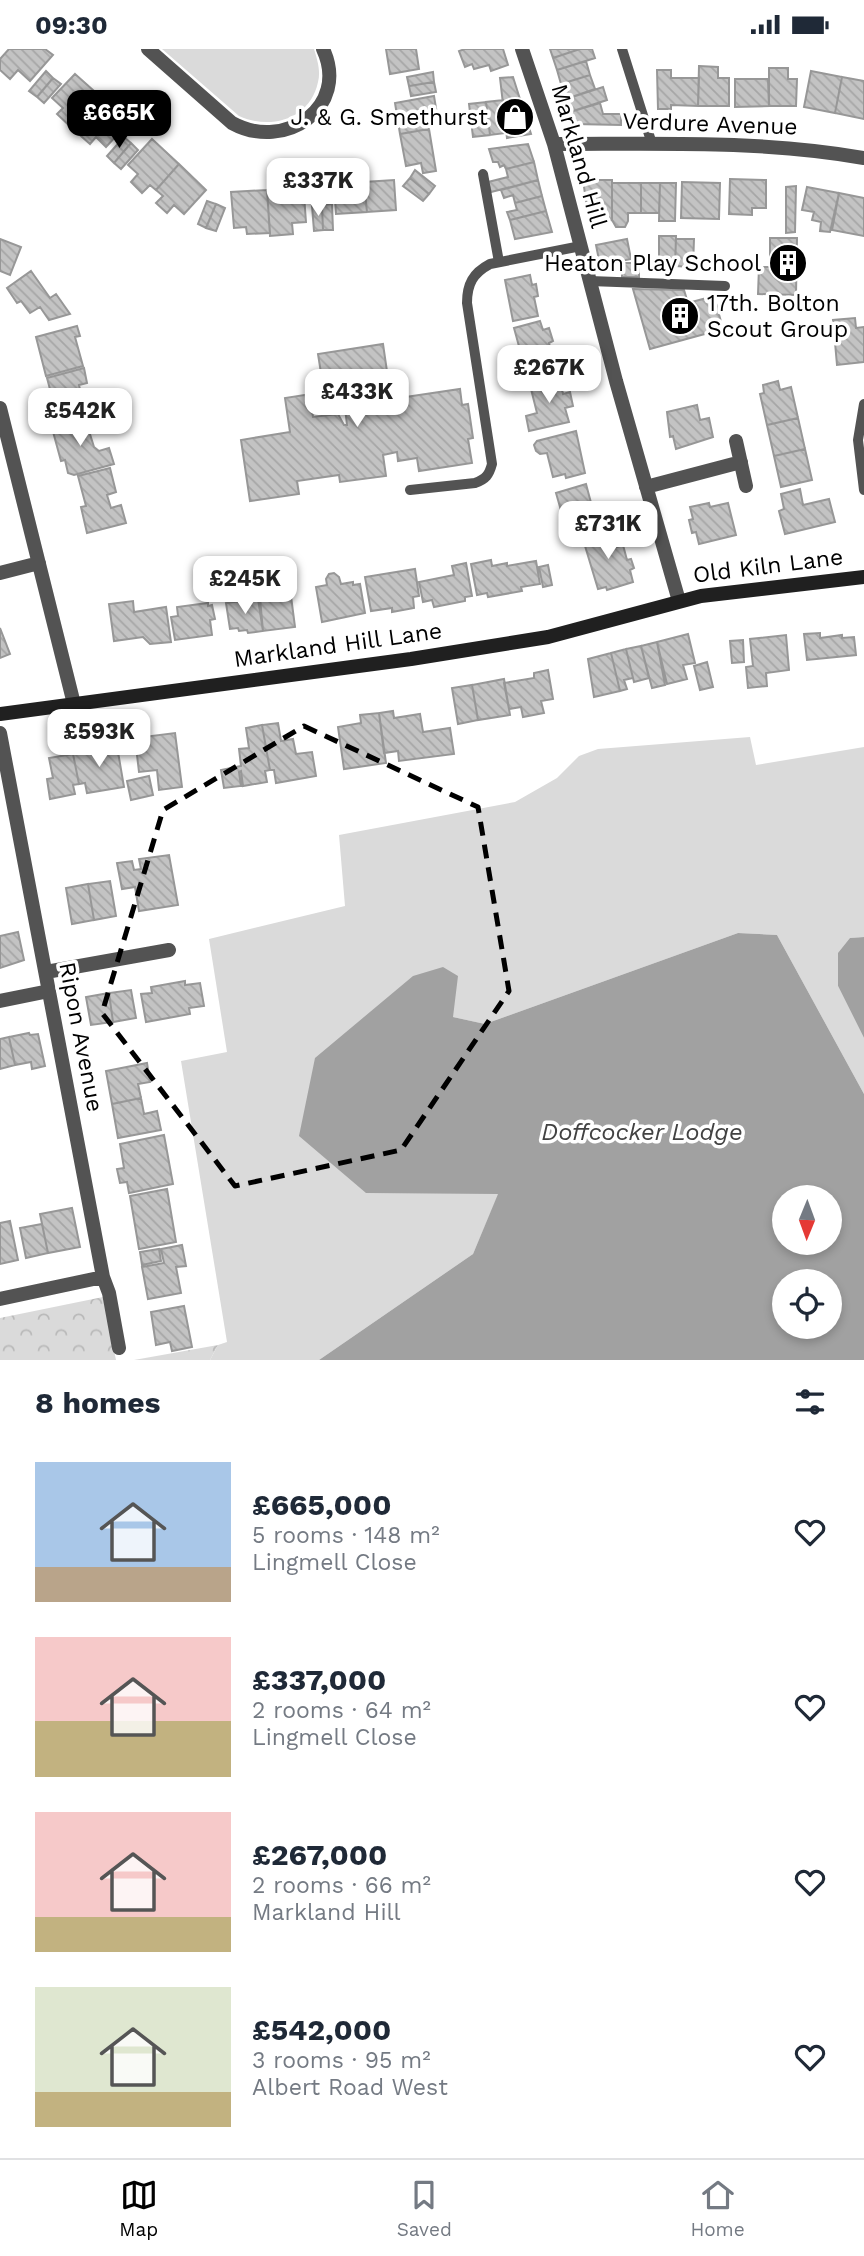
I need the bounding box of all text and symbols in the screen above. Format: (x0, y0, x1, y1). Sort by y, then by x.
text: 09:30 (35, 10, 108, 40)
street label: Markland Hill (546, 81, 612, 231)
pin: £665K (70, 91, 168, 150)
shop icon: J. & G. Smethurst (494, 96, 536, 138)
text: £665K (83, 99, 155, 126)
place label: J. & G. Smethurst (291, 104, 488, 131)
street label: Verdure Avenue (622, 107, 798, 141)
pin: £337K (269, 159, 367, 218)
text: £337K (283, 167, 353, 194)
building icon: Heaton Play School (767, 242, 809, 284)
place label: Heaton Play School (544, 250, 761, 277)
place label: 17th. Bolton Scout Group (707, 290, 848, 343)
building icon: 17th. Bolton Scout Group (659, 295, 701, 337)
pin: £267K (500, 345, 598, 405)
text: £267K (513, 354, 585, 381)
pin: £433K (308, 369, 406, 429)
text: £433K (321, 378, 393, 405)
pin: £542K (31, 389, 129, 448)
text: £542K (44, 397, 116, 424)
pin: £731K (559, 501, 657, 561)
text: £731K (574, 510, 642, 537)
street label: Old Kiln Lane (691, 543, 845, 589)
pin: £245K (196, 557, 294, 616)
text: £245K (209, 565, 281, 592)
street label: Markland Hill Lane (232, 617, 444, 673)
pin: £593K (50, 709, 148, 769)
text: £593K (63, 718, 135, 745)
street label: Ripon Avenue (53, 960, 109, 1114)
water label: Doffcocker Lodge (541, 1118, 743, 1146)
north arrow (772, 1185, 842, 1255)
map controls (772, 1185, 842, 1339)
button: locate (772, 1269, 842, 1339)
icon: filters (791, 1383, 829, 1421)
text: 8 homes (35, 1385, 161, 1420)
text: £665,000 (252, 1487, 391, 1522)
icon: home (91, 1490, 175, 1574)
icon: heart (791, 1513, 829, 1551)
text: 5 rooms · 148 m² (252, 1522, 440, 1549)
text: Lingmell Close (252, 1549, 417, 1576)
text: £337,000 (252, 1662, 386, 1697)
icon: home (91, 1665, 175, 1749)
icon: heart (791, 1688, 829, 1726)
text: 2 rooms · 64 m² (252, 1697, 431, 1724)
text: Lingmell Close (252, 1724, 417, 1751)
text: £267,000 (252, 1837, 387, 1872)
icon: home (91, 1840, 175, 1924)
icon: heart (791, 1863, 829, 1901)
text: 2 rooms · 66 m² (252, 1872, 431, 1899)
text: Markland Hill (252, 1899, 401, 1926)
text: £542,000 (252, 2012, 391, 2047)
icon: home (91, 2015, 175, 2099)
icon: heart (791, 2038, 829, 2076)
text: 3 rooms · 95 m² (252, 2047, 431, 2074)
text: Albert Road West (252, 2074, 448, 2101)
tab: Map (119, 2176, 158, 2241)
tab: Saved (397, 2176, 452, 2241)
tab: Home (690, 2176, 745, 2241)

